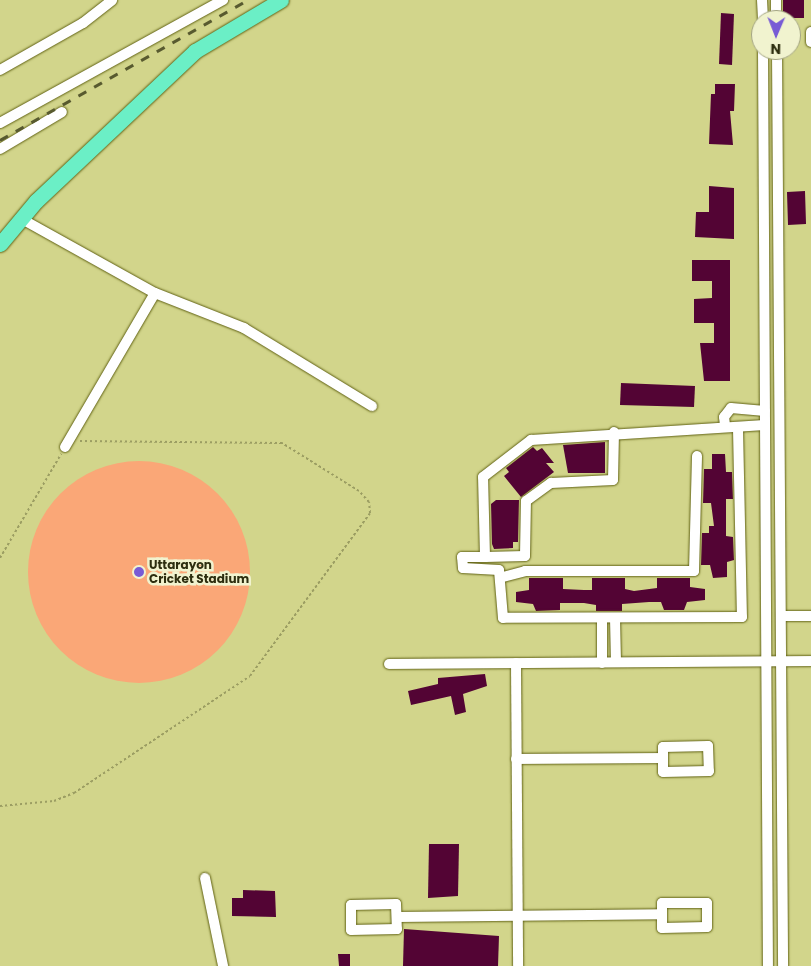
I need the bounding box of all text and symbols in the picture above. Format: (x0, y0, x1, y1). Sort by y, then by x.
north arrow (751, 10, 801, 60)
text: N (770, 39, 781, 59)
place label: Uttarayon Cricket Stadium (149, 558, 249, 586)
marker: Uttarayon Cricket Stadium (133, 566, 145, 578)

